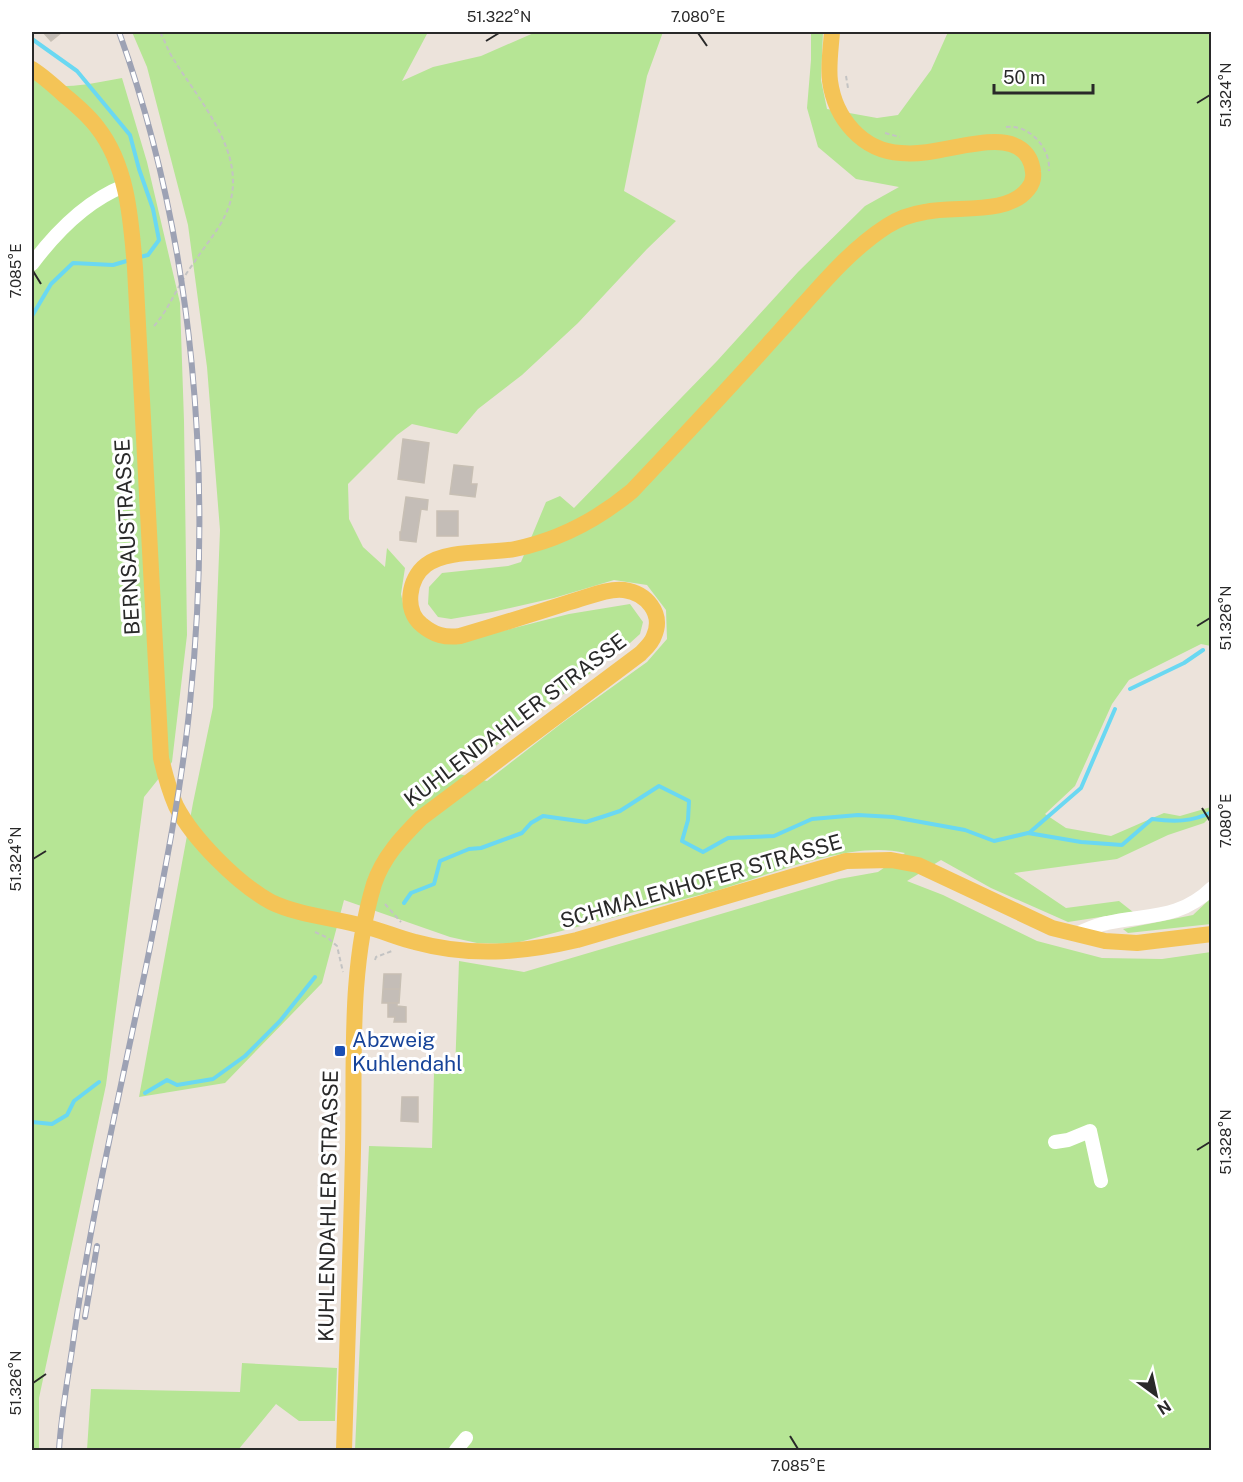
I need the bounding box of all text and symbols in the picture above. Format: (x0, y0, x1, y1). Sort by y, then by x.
text: 51.322°N (467, 8, 531, 25)
text: 7.080°E (671, 8, 725, 25)
scale bar (994, 57, 1093, 95)
text: 51.324°N (1217, 62, 1234, 128)
text: 50 m (1003, 67, 1046, 88)
text: 7.085°E (7, 243, 24, 299)
street label: BERNSAUSTRASSE (109, 438, 145, 636)
text: 51.326°N (1217, 585, 1234, 651)
street label: KUHLENDAHLER STRASSE (399, 628, 631, 812)
text: 7.080°E (1217, 794, 1234, 848)
text: 51.324°N (7, 826, 24, 892)
street label: SCHMALENHOFER STRASSE (557, 829, 845, 933)
place label: Abzweig Kuhlendahl (352, 1027, 463, 1076)
marker: Abzweig Kuhlendahl (333, 1044, 347, 1058)
street label: KUHLENDAHLER STRASSE (313, 1070, 343, 1342)
text: 51.328°N (1217, 1109, 1234, 1175)
text: 51.326°N (7, 1350, 24, 1416)
north arrow (1126, 1365, 1186, 1425)
text: N (1153, 1396, 1174, 1419)
text: 7.085°E (770, 1457, 826, 1474)

